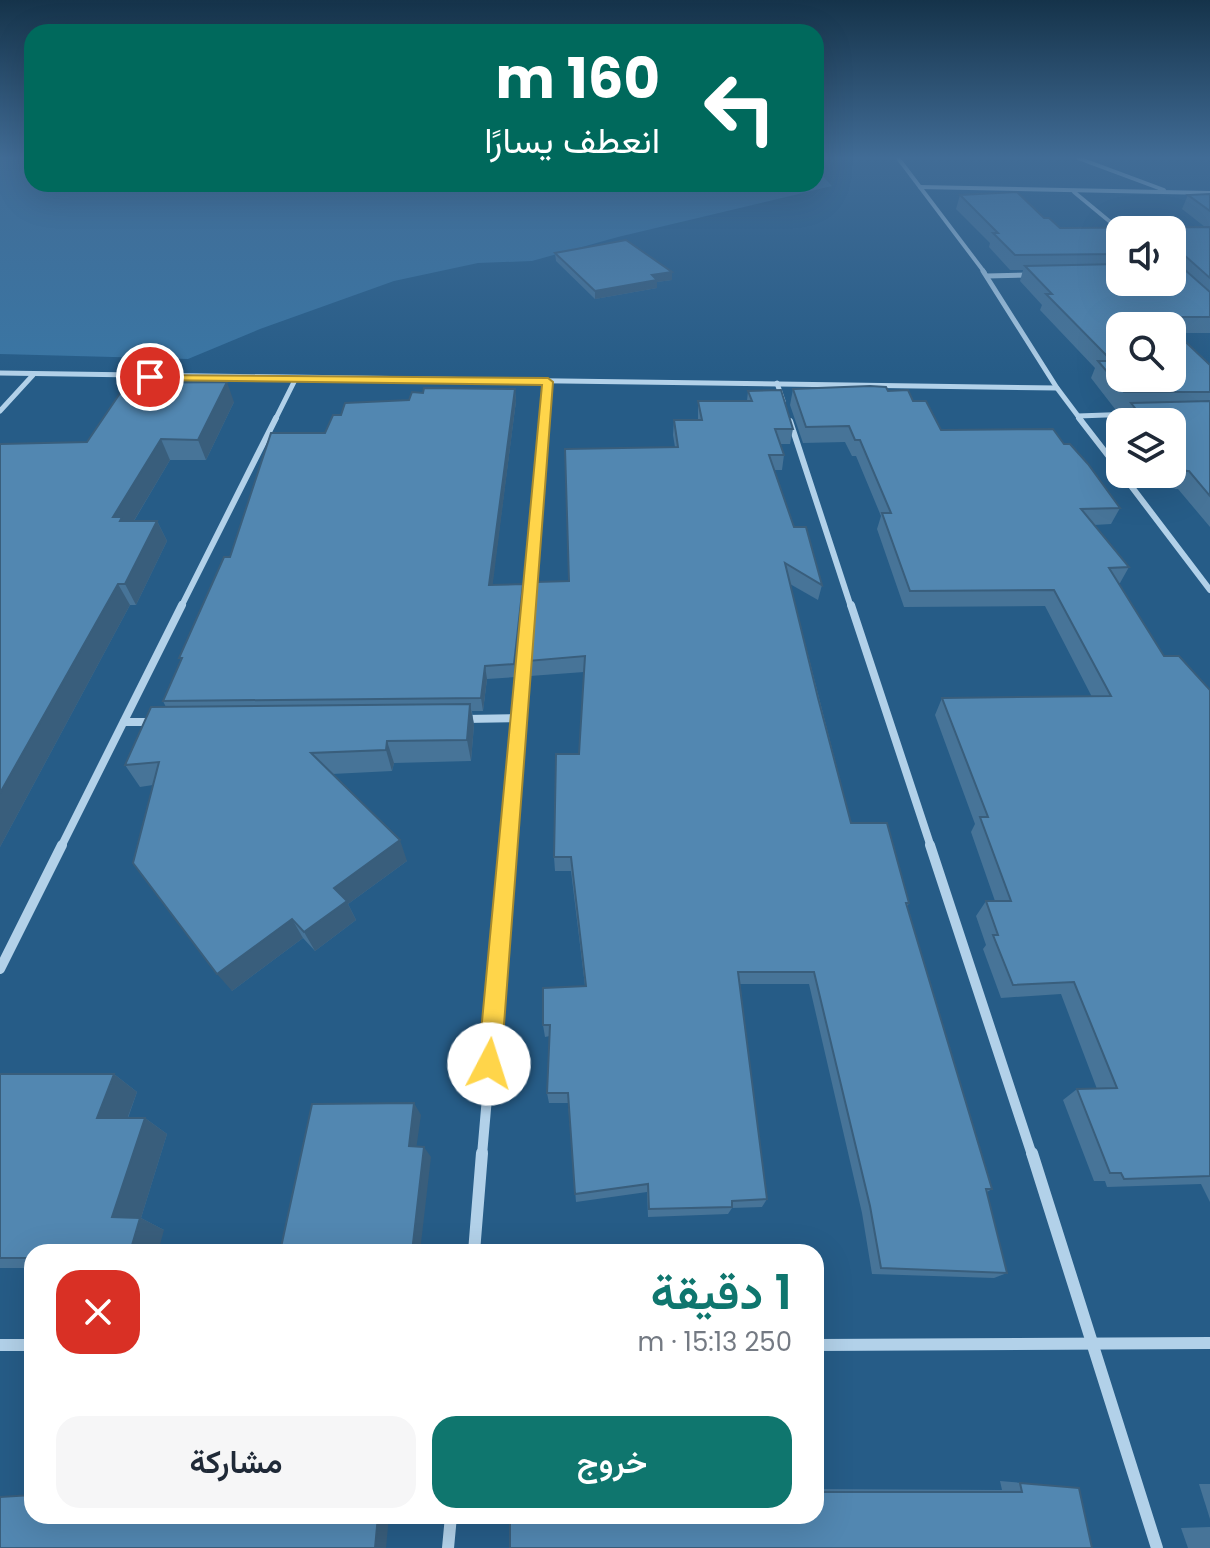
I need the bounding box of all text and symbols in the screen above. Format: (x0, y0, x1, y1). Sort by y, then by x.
text: 160 m (496, 39, 660, 118)
icon: left (688, 56, 792, 160)
text: انعطف يسارًا (484, 115, 660, 166)
map controls (1106, 216, 1186, 488)
button: sound (1106, 216, 1186, 296)
button: search (1106, 312, 1186, 392)
pin (116, 343, 184, 411)
icon: arrive (128, 355, 172, 399)
button: layers (1106, 408, 1186, 488)
position arrow (447, 1022, 531, 1106)
text: 1 دقيقة (650, 1259, 792, 1326)
button: close (56, 1270, 140, 1354)
text: 250 m · 15:13 (637, 1324, 792, 1360)
button: مشاركة (56, 1416, 416, 1508)
button: خروج (432, 1416, 792, 1508)

